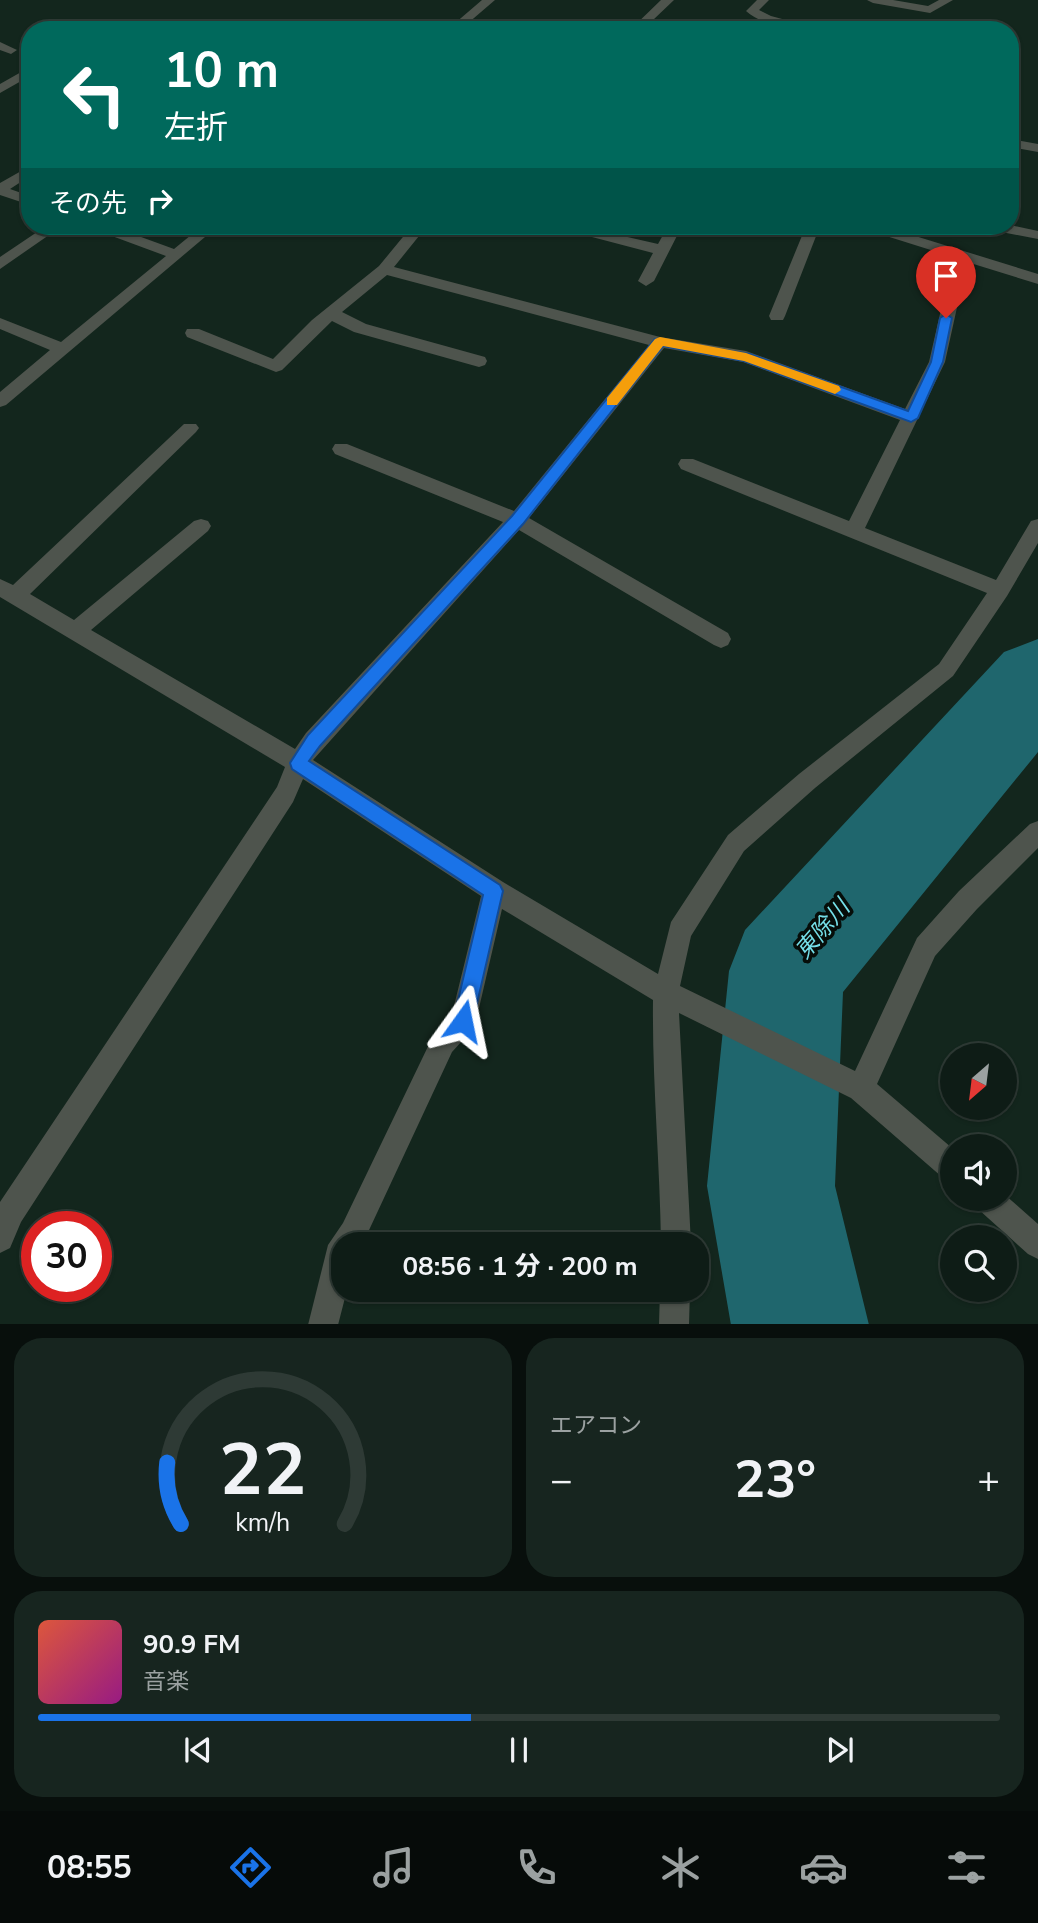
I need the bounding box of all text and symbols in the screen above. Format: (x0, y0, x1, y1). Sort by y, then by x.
text: 10 m (164, 37, 279, 104)
icon: left (49, 49, 140, 140)
text: 左折 (164, 106, 228, 149)
icon: right (141, 182, 179, 220)
text: その先 (49, 186, 127, 221)
pin (916, 246, 976, 318)
icon: arrive (927, 257, 965, 295)
water label: 東除川 (788, 891, 859, 966)
position arrow (426, 984, 500, 1058)
north arrow (940, 1043, 1017, 1120)
map controls (940, 1043, 1017, 1302)
button: sound (940, 1134, 1017, 1211)
speed limit sign: 30 (21, 1211, 112, 1302)
button: search (940, 1225, 1017, 1302)
text: 08:56 · 1 分 · 200 m (402, 1249, 638, 1284)
text: エアコン (550, 1410, 642, 1441)
text: 22 (219, 1420, 307, 1520)
text: 23° (734, 1444, 816, 1515)
text: − (550, 1455, 573, 1506)
text: + (977, 1455, 1000, 1506)
text: km/h (235, 1505, 291, 1539)
text: 90.9 FM (143, 1627, 240, 1662)
text: 音楽 (143, 1666, 189, 1697)
icon: previous (179, 1731, 217, 1769)
icon: pause (500, 1731, 538, 1769)
icon: next (821, 1731, 859, 1769)
icon: directions (226, 1843, 275, 1892)
icon: music (369, 1843, 418, 1892)
icon: phone (512, 1843, 561, 1892)
icon: climate (656, 1843, 705, 1892)
icon: car (799, 1843, 848, 1892)
icon: filters (942, 1843, 991, 1892)
text: 08:55 (47, 1846, 132, 1889)

